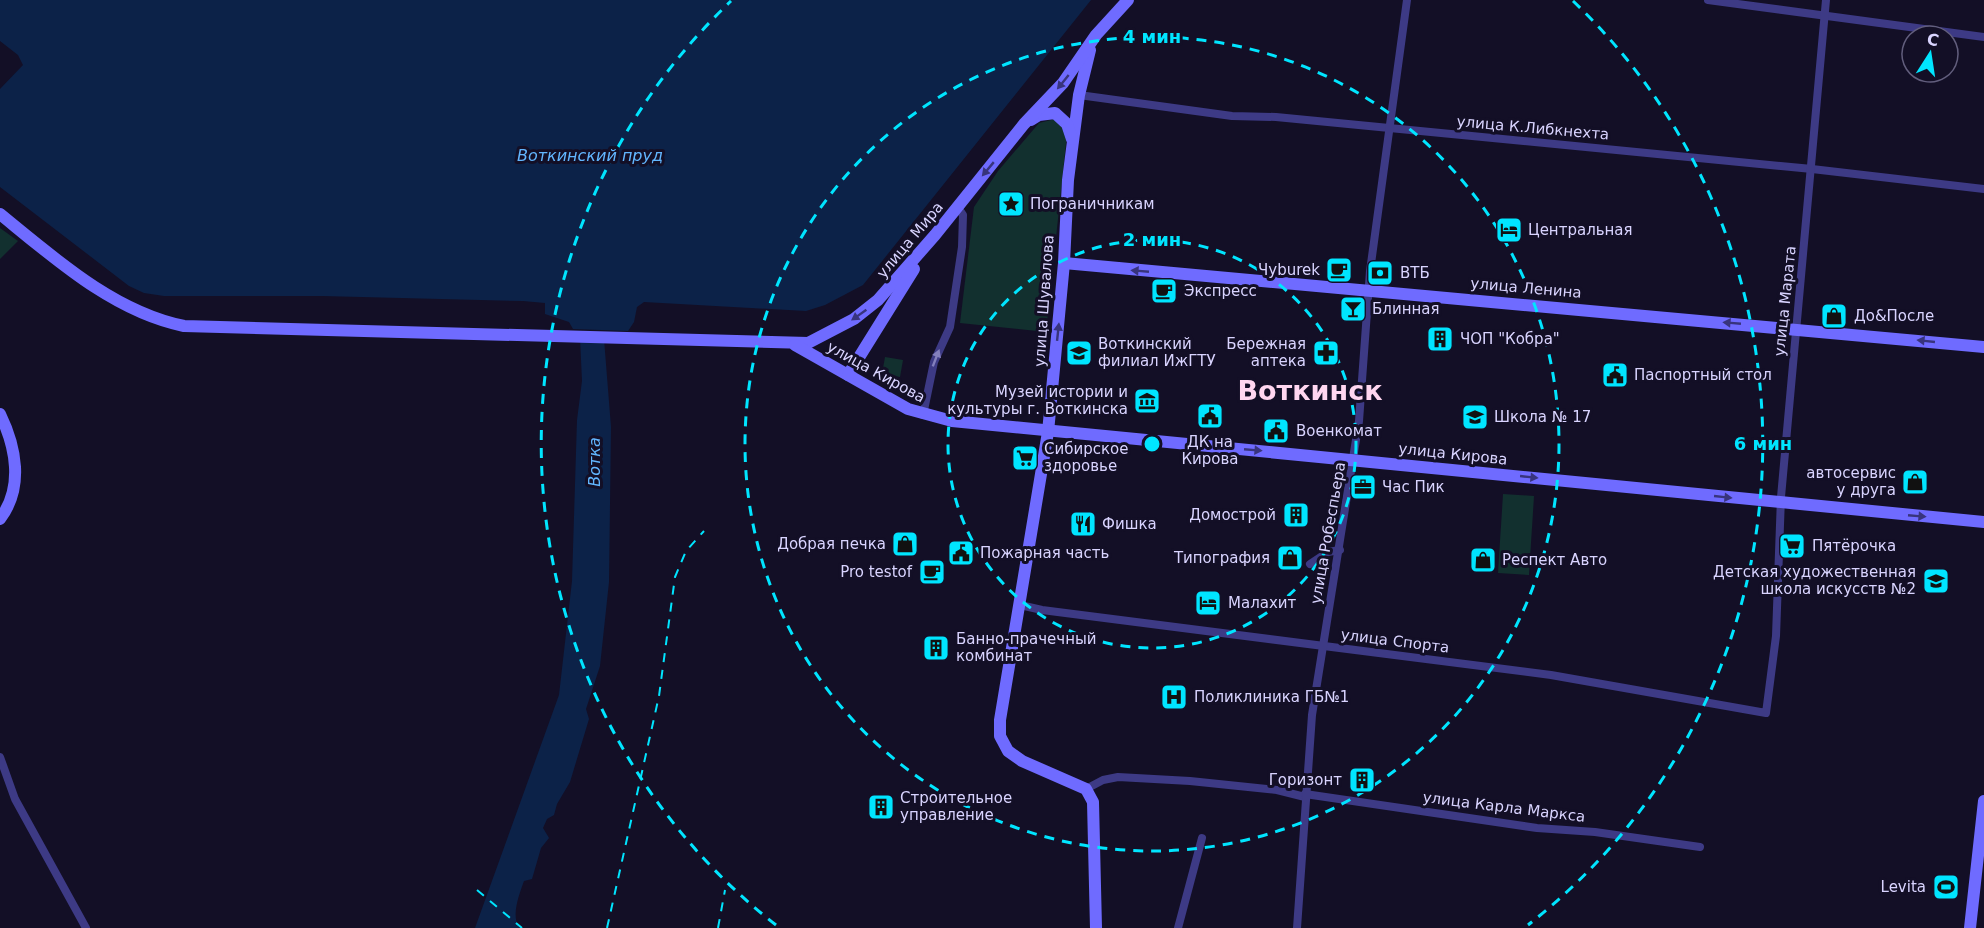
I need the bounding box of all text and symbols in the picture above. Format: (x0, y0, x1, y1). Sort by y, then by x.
north arrow (1900, 24, 1960, 84)
text: 4 мин (1123, 26, 1181, 47)
text: С (1925, 29, 1941, 50)
one-way arrow (1057, 74, 1069, 89)
street label: улица К.Либкнехта (1456, 112, 1610, 144)
water label: Воткинский пруд (517, 146, 663, 165)
one-way arrow (981, 161, 994, 177)
place icon: Пограничникам (996, 189, 1026, 219)
place label: Пограничникам (1030, 195, 1155, 213)
street label: улица Мира (873, 198, 947, 282)
hotel icon: Центральная (1494, 215, 1524, 245)
place label: Центральная (1528, 221, 1633, 239)
text: 2 мин (1123, 229, 1181, 250)
street label: улица Шувалова (1030, 234, 1058, 368)
street label: улица Марата (1770, 245, 1800, 357)
cafe icon: Чуburek (1324, 255, 1354, 285)
bank icon: ВТБ (1365, 258, 1395, 288)
place label: Чуburek (1258, 261, 1320, 279)
place label: ВТБ (1400, 264, 1430, 282)
one-way arrow (1130, 266, 1149, 276)
street label: улица Ленина (1470, 274, 1582, 302)
cafe icon: Экспресс (1149, 276, 1179, 306)
place label: Экспресс (1184, 282, 1257, 300)
bar icon: Блинная (1338, 294, 1368, 324)
place label: Блинная (1372, 300, 1439, 318)
shop icon: До&После (1819, 301, 1849, 331)
place label: До&После (1854, 307, 1934, 325)
one-way arrow (852, 309, 868, 321)
one-way arrow (1722, 318, 1741, 328)
one-way arrow (1053, 322, 1063, 341)
building icon: ЧОП "Кобра" (1425, 324, 1455, 354)
place label: ЧОП "Кобра" (1460, 330, 1560, 348)
place label: Воткинский филиал ИжГТУ (1098, 335, 1216, 370)
place label: Бережная аптека (1226, 335, 1306, 370)
one-way arrow (1916, 336, 1935, 346)
street label: улица Кирова (824, 338, 928, 406)
school or university icon: Воткинский филиал ИжГТУ (1064, 338, 1094, 368)
pharmacy icon: Бережная аптека (1311, 338, 1341, 368)
one-way arrow (931, 349, 941, 367)
public building icon: Паспортный стол (1600, 360, 1630, 390)
place label: Паспортный стол (1634, 366, 1772, 384)
district label: Воткинск (1237, 375, 1383, 406)
place label: Музей истории и культуры г. Воткинска (947, 383, 1128, 418)
museum icon: Музей истории и культуры г. Воткинска (1132, 386, 1162, 416)
public building icon: ДК на Кирова (1195, 401, 1225, 431)
school or university icon: Школа № 17 (1460, 402, 1490, 432)
place label: Школа № 17 (1494, 408, 1591, 426)
public building icon: Военкомат (1261, 416, 1291, 446)
place label: Военкомат (1296, 422, 1382, 440)
place label: ДК на Кирова (1181, 433, 1239, 468)
text: 6 мин (1734, 433, 1792, 454)
centre of rings (1142, 434, 1162, 454)
water label: Вотка (585, 437, 604, 487)
street label: улица Кирова (1398, 439, 1508, 469)
place label: Сибирское здоровье (1044, 440, 1128, 475)
supermarket icon: Сибирское здоровье (1010, 443, 1040, 473)
one-way arrow (1243, 445, 1262, 455)
street label: улица Робеспьера (1307, 461, 1349, 605)
place label: автосервис у друга (1806, 464, 1896, 499)
shop icon: автосервис у друга (1900, 467, 1930, 497)
office icon: Час Пик (1348, 472, 1378, 502)
one-way arrow (1520, 472, 1539, 482)
place label: Час Пик (1382, 478, 1445, 496)
one-way arrow (1714, 492, 1733, 502)
building icon: Домострой (1281, 500, 1311, 530)
place label: Домострой (1189, 506, 1276, 524)
restaurant icon: Фишка (1068, 509, 1098, 539)
one-way arrow (1908, 511, 1927, 521)
place label: Фишка (1102, 515, 1157, 533)
shop icon: Добрая печка (890, 529, 920, 559)
supermarket icon: Пятёрочка (1777, 531, 1807, 561)
place label: Добрая печка (777, 535, 886, 553)
place label: Пятёрочка (1812, 537, 1896, 555)
public building icon: Пожарная часть (946, 538, 976, 568)
shop icon: Типография (1275, 543, 1305, 573)
place label: Пожарная часть (980, 544, 1109, 562)
shop icon: Респект Авто (1468, 545, 1498, 575)
place label: Типография (1173, 549, 1270, 567)
place label: Респект Авто (1502, 551, 1607, 569)
cafe icon: Pro testof (917, 557, 947, 587)
place label: Pro testof (840, 563, 913, 581)
place label: Детская художественная школа искусств №2 (1713, 563, 1916, 598)
school or university icon: Детская художественная школа искусств №2 (1921, 566, 1951, 596)
hotel icon: Малахит (1193, 588, 1223, 618)
place label: Малахит (1228, 594, 1297, 612)
street label: улица Спорта (1340, 625, 1450, 657)
place label: Банно-прачечный комбинат (956, 630, 1097, 665)
building icon: Банно-прачечный комбинат (921, 633, 951, 663)
hospital icon: Поликлиника ГБ№1 (1159, 682, 1189, 712)
place label: Поликлиника ГБ№1 (1194, 688, 1349, 706)
building icon: Горизонт (1347, 765, 1377, 795)
place label: Горизонт (1269, 771, 1342, 789)
street label: улица Карла Маркса (1422, 788, 1586, 826)
place label: Строительное управление (900, 789, 1012, 824)
building icon: Строительное управление (866, 792, 896, 822)
sports icon: Levita (1931, 872, 1961, 902)
place label: Levita (1881, 878, 1926, 896)

